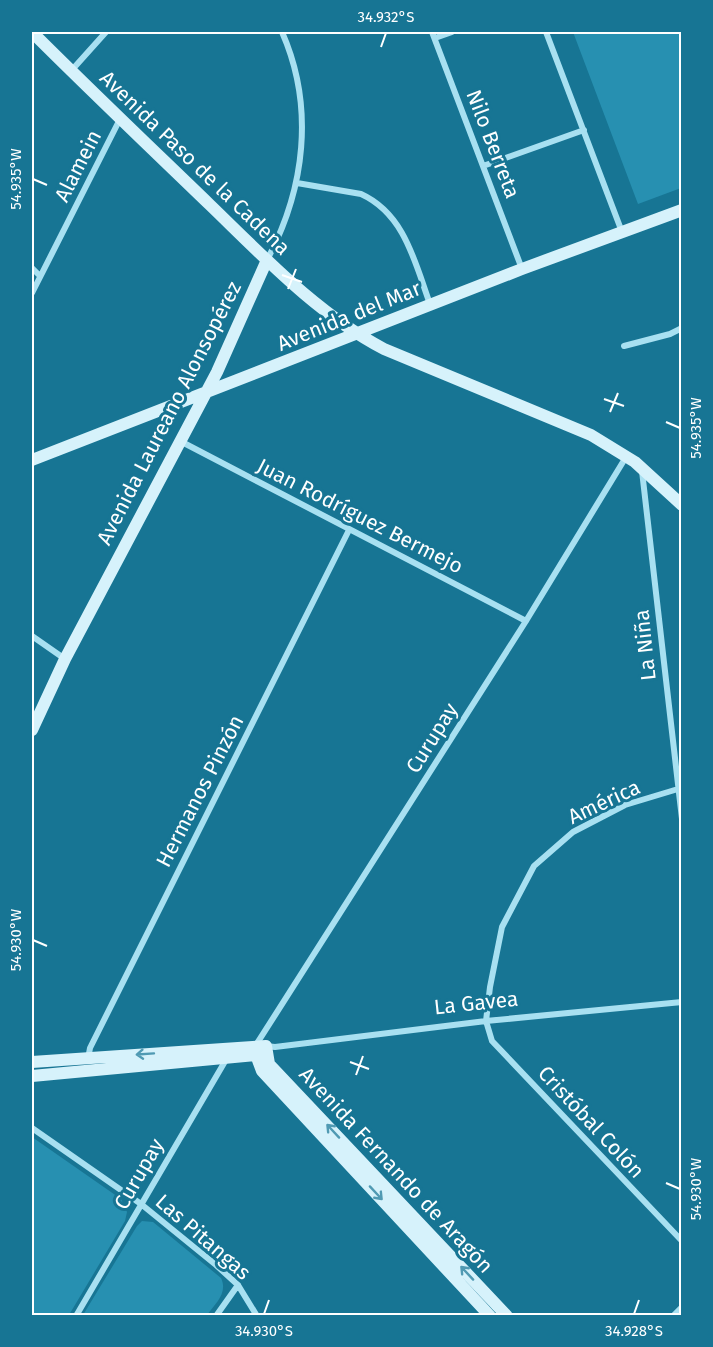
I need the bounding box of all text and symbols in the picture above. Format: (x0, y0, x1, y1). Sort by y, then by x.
text: 34.932°S (358, 8, 414, 26)
street label: Avenida Paso de la Cadena (94, 65, 296, 261)
street label: Nilo Berreta (460, 86, 526, 202)
street label: Alamein (49, 126, 107, 206)
text: 54.935°W (7, 148, 25, 210)
street label: Avenida del Mar (273, 275, 425, 357)
street label: Avenida Laureano Alonsopérez (91, 277, 247, 549)
text: 54.935°W (687, 397, 705, 459)
street label: Juan Rodríguez Bermejo (253, 453, 467, 579)
street label: La Niña (628, 608, 662, 682)
street label: Curupay (400, 698, 464, 778)
street label: Hermanos Pinzón (150, 711, 250, 871)
street label: América (564, 774, 644, 830)
text: 54.930°W (7, 908, 25, 971)
street label: La Gavea (433, 986, 519, 1020)
one-way arrow (135, 1049, 155, 1060)
street label: Cristóbal Colón (532, 1060, 650, 1184)
street label: Avenida Fernando de Aragón (294, 1062, 498, 1278)
one-way arrow (325, 1124, 340, 1139)
street label: Curupay (108, 1133, 170, 1214)
text: 54.930°W (687, 1157, 705, 1220)
one-way arrow (369, 1186, 383, 1201)
street label: Las Pitangas (150, 1189, 256, 1286)
one-way arrow (460, 1266, 474, 1281)
text: 34.930°S (235, 1322, 293, 1340)
text: 34.928°S (605, 1322, 663, 1340)

